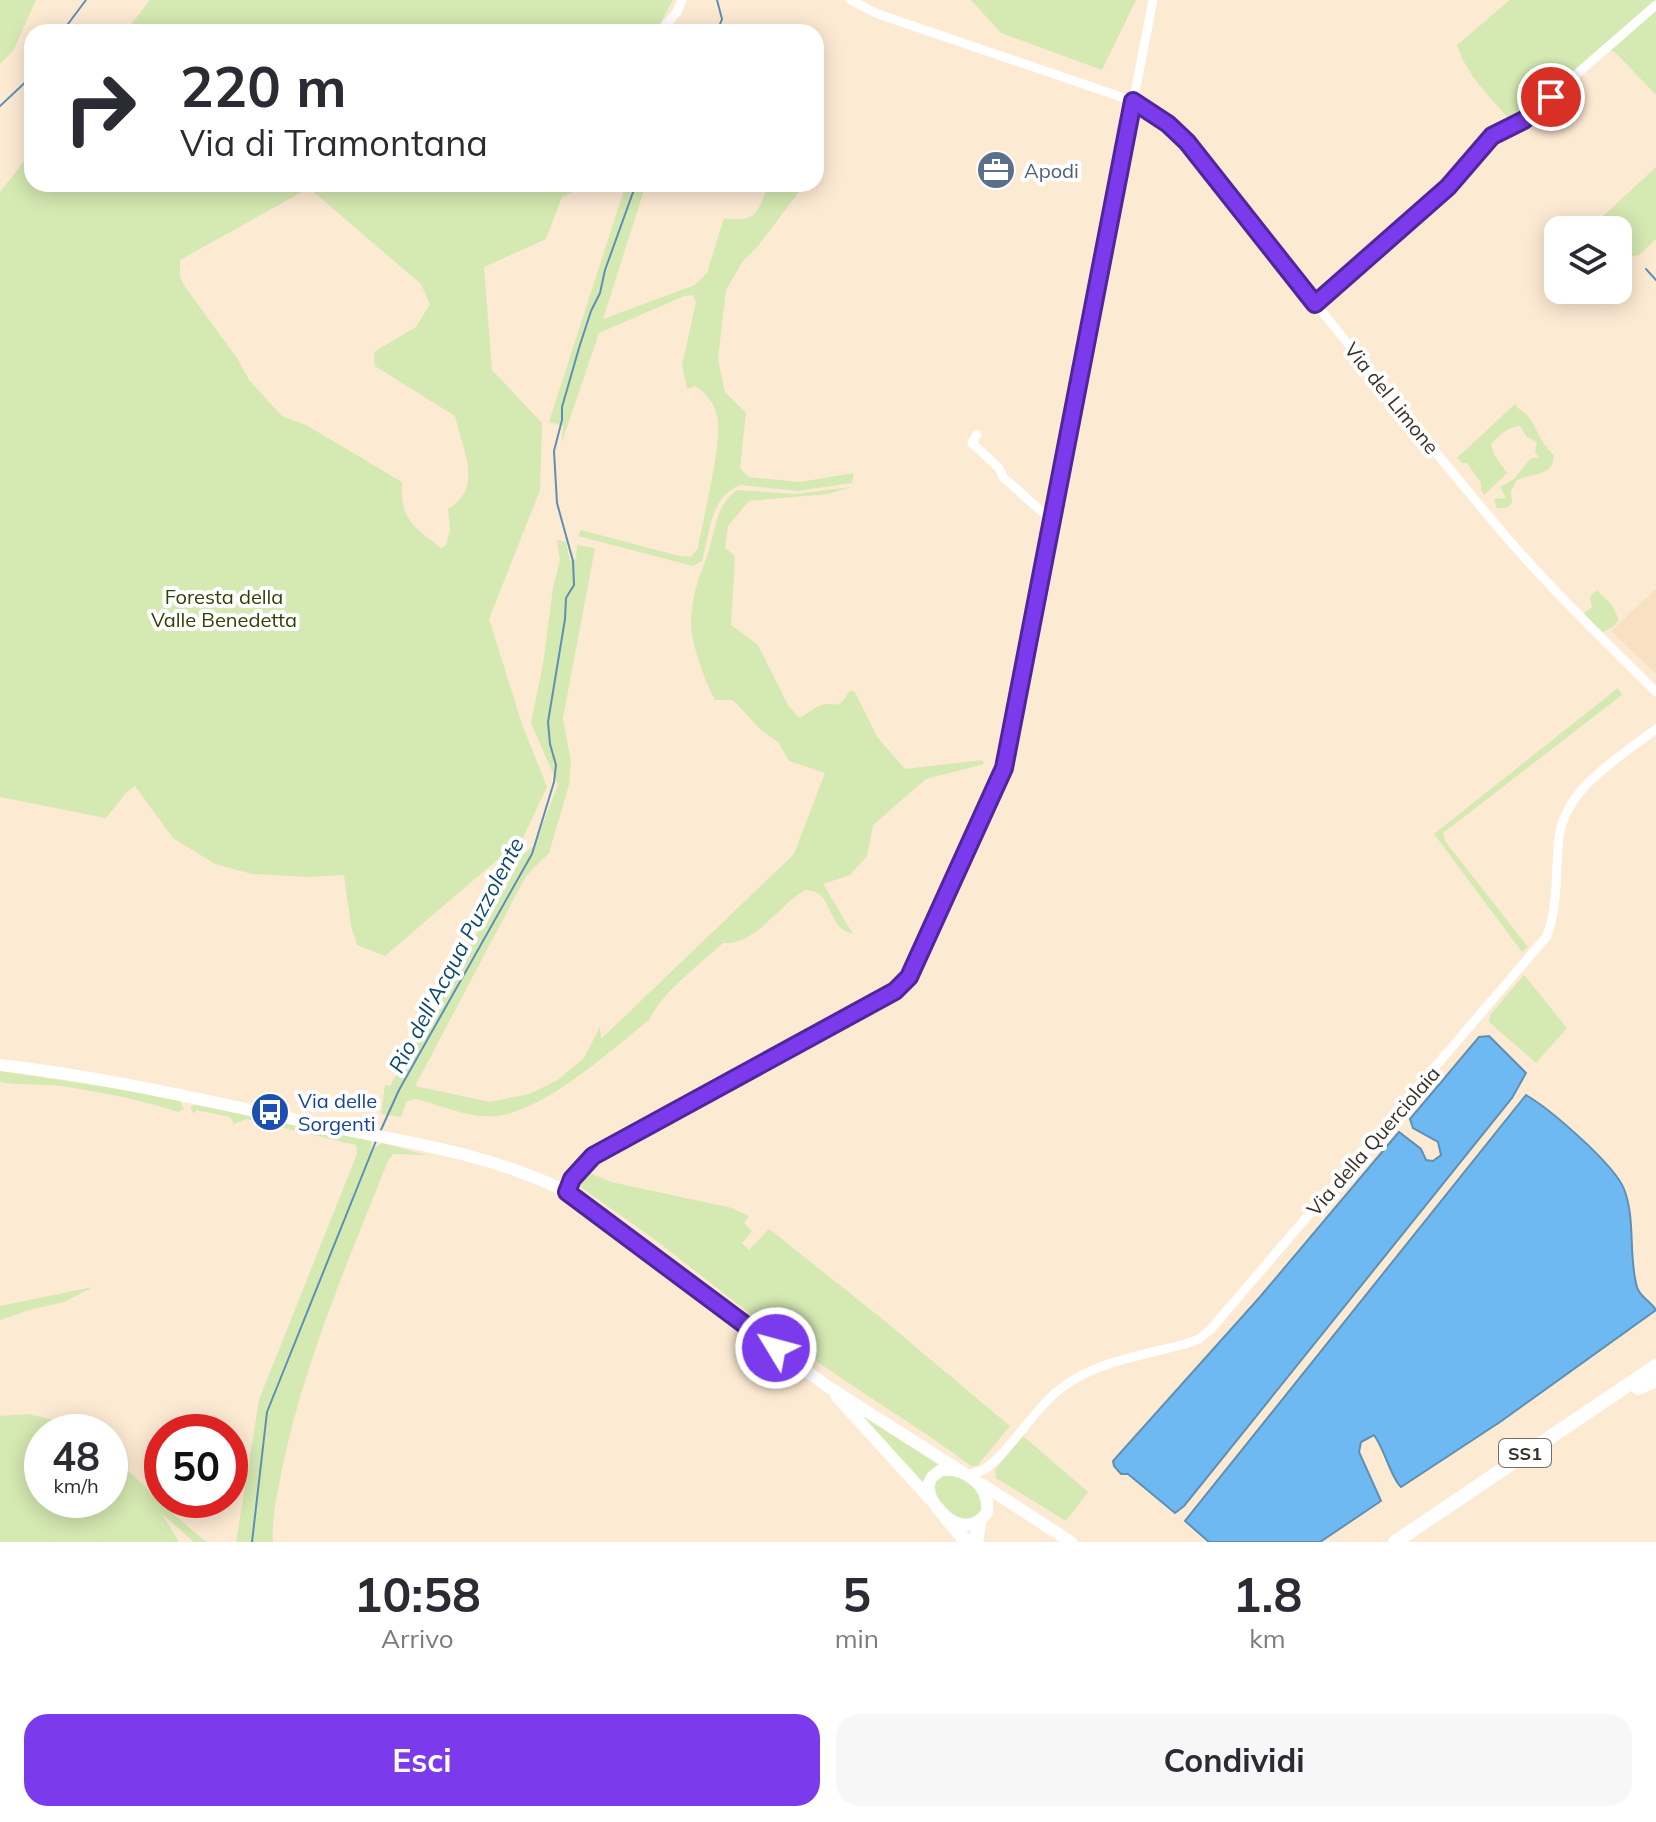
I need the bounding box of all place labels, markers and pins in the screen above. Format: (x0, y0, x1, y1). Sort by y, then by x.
pin (1517, 63, 1585, 131)
office icon: Apodi (975, 149, 1017, 191)
place label: Apodi (1024, 158, 1079, 183)
place label: Via delle Sorgenti (298, 1088, 377, 1136)
bus stop icon: Via delle Sorgenti (249, 1091, 291, 1133)

